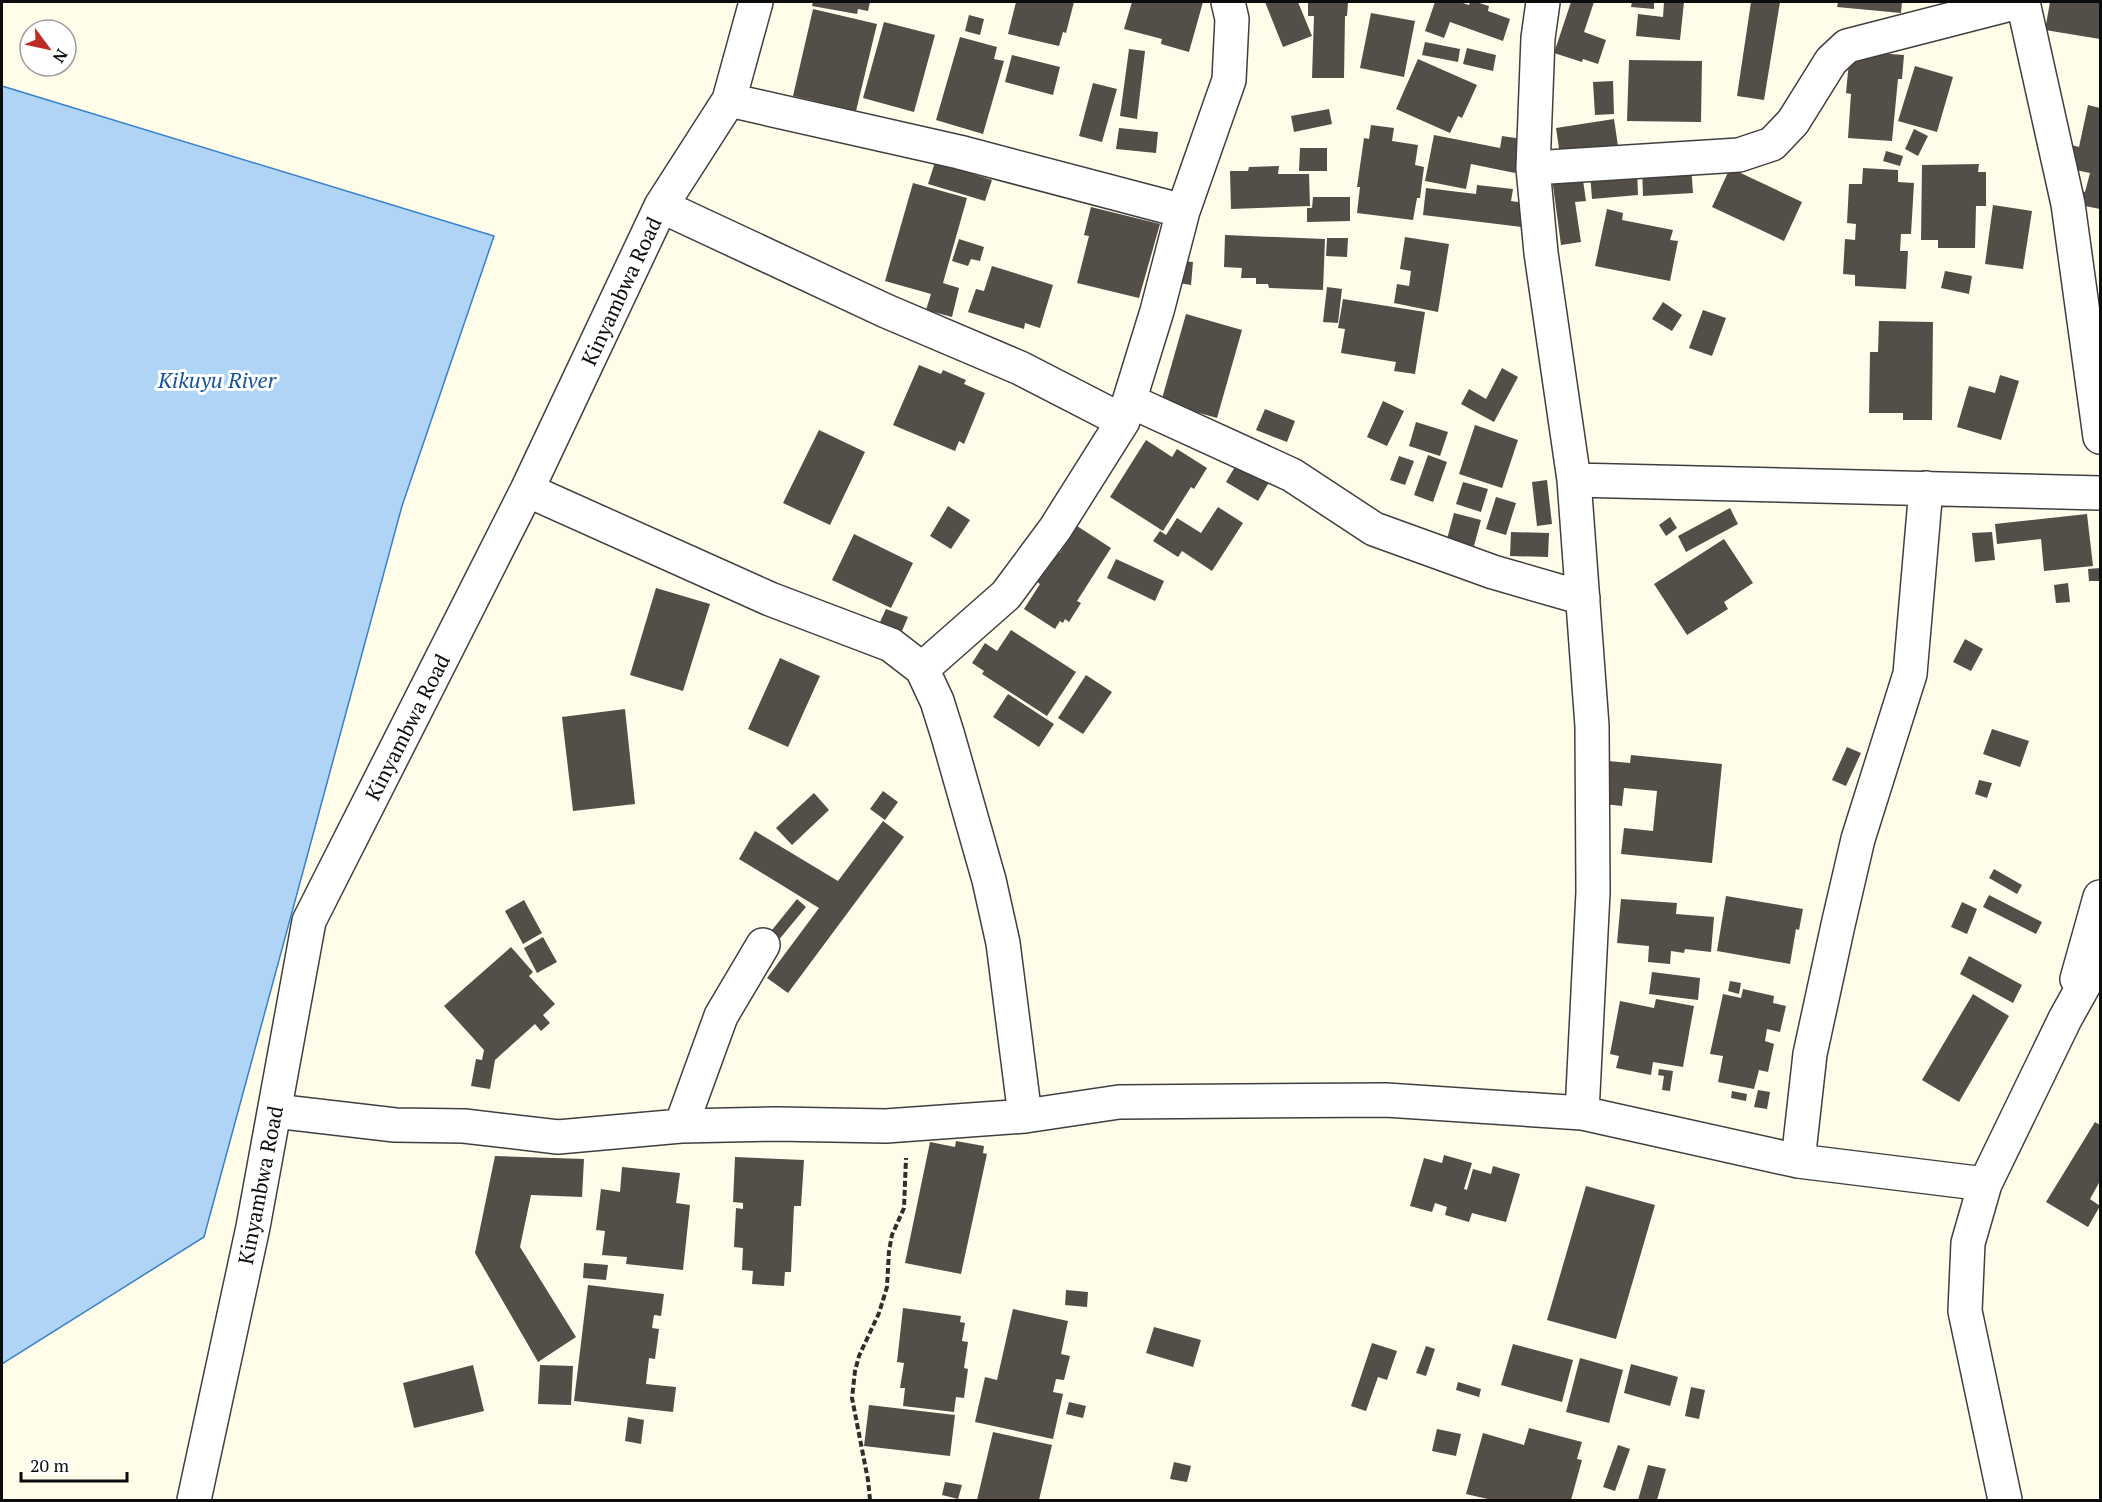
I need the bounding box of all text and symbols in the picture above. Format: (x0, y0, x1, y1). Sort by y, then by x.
north arrow (18, 18, 78, 78)
text: N (48, 45, 73, 67)
street label: Kinyambwa Road (574, 212, 668, 370)
water label: Kikuyu River (157, 365, 277, 394)
street label: Kinyambwa Road (358, 649, 456, 805)
street label: Kinyambwa Road (231, 1103, 289, 1267)
scale bar (21, 1445, 128, 1483)
text: 20 m (30, 1453, 70, 1477)

